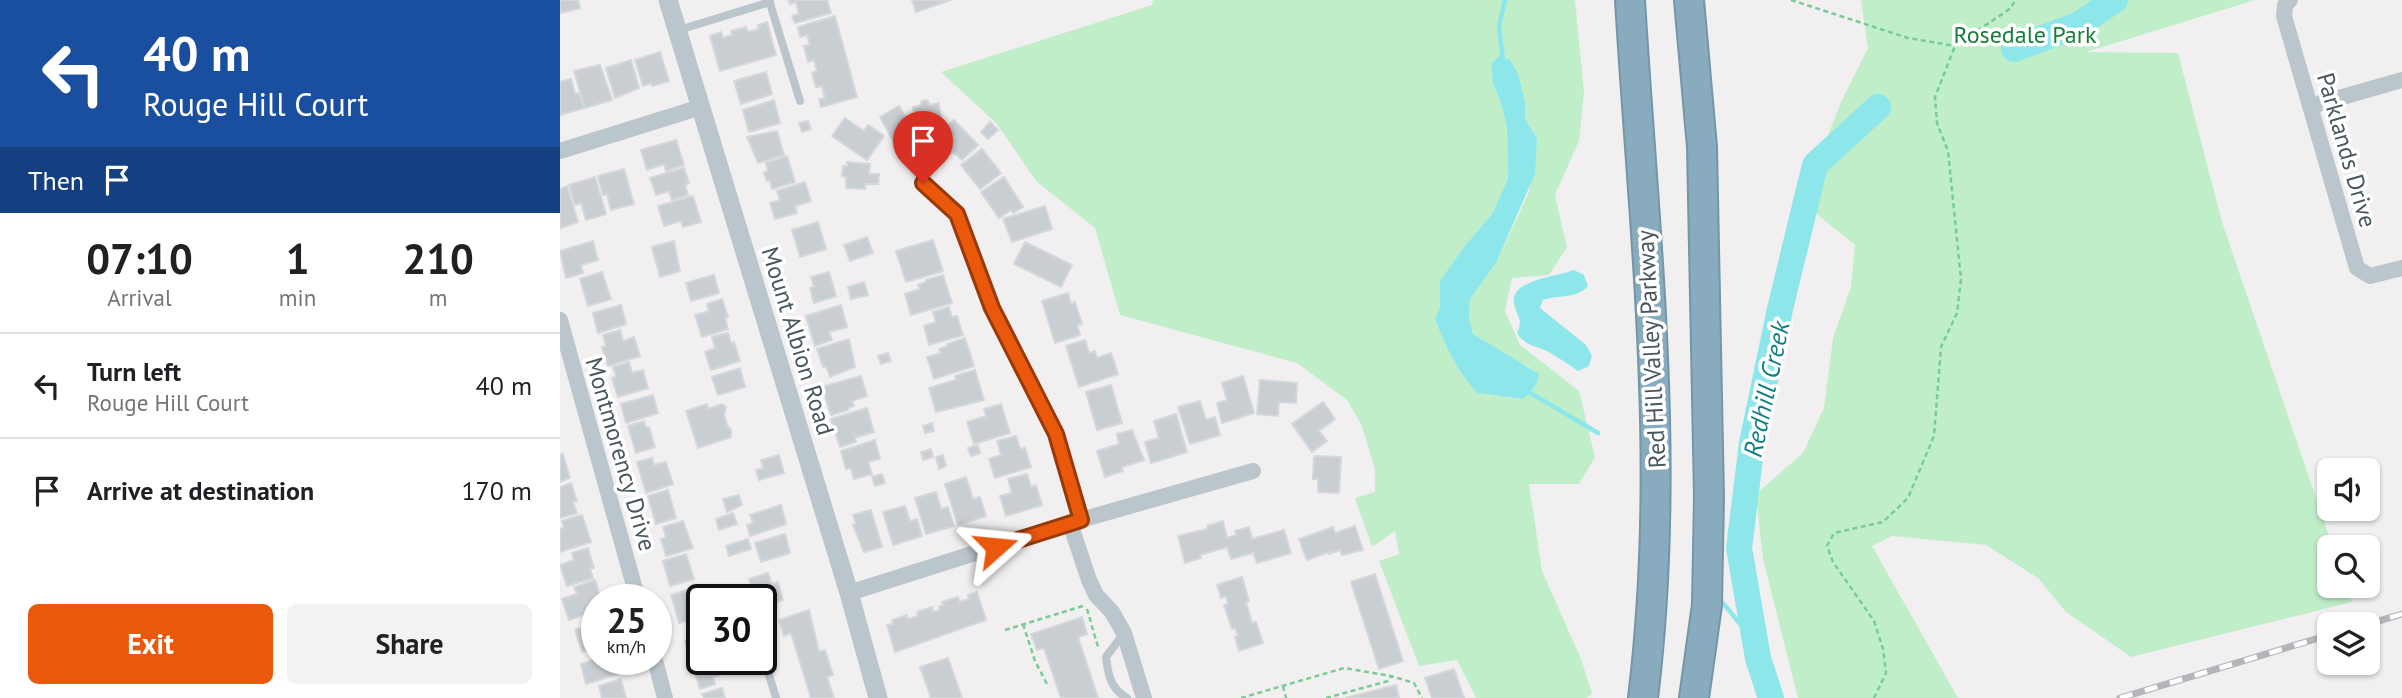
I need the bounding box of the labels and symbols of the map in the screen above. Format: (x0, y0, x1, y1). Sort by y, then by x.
park label: Rosedale Park (1954, 19, 2097, 50)
street label: Parklands Drive (2310, 69, 2384, 231)
pin (893, 111, 953, 183)
street label: Red Hill Valley Parkway (1629, 229, 1673, 469)
street label: Mount Albion Road (755, 243, 841, 439)
water label: Redhill Creek (1736, 317, 1797, 460)
street label: Montmorency Drive (579, 354, 663, 554)
position arrow (959, 510, 1033, 584)
speed limit sign: 30 (686, 584, 777, 675)

